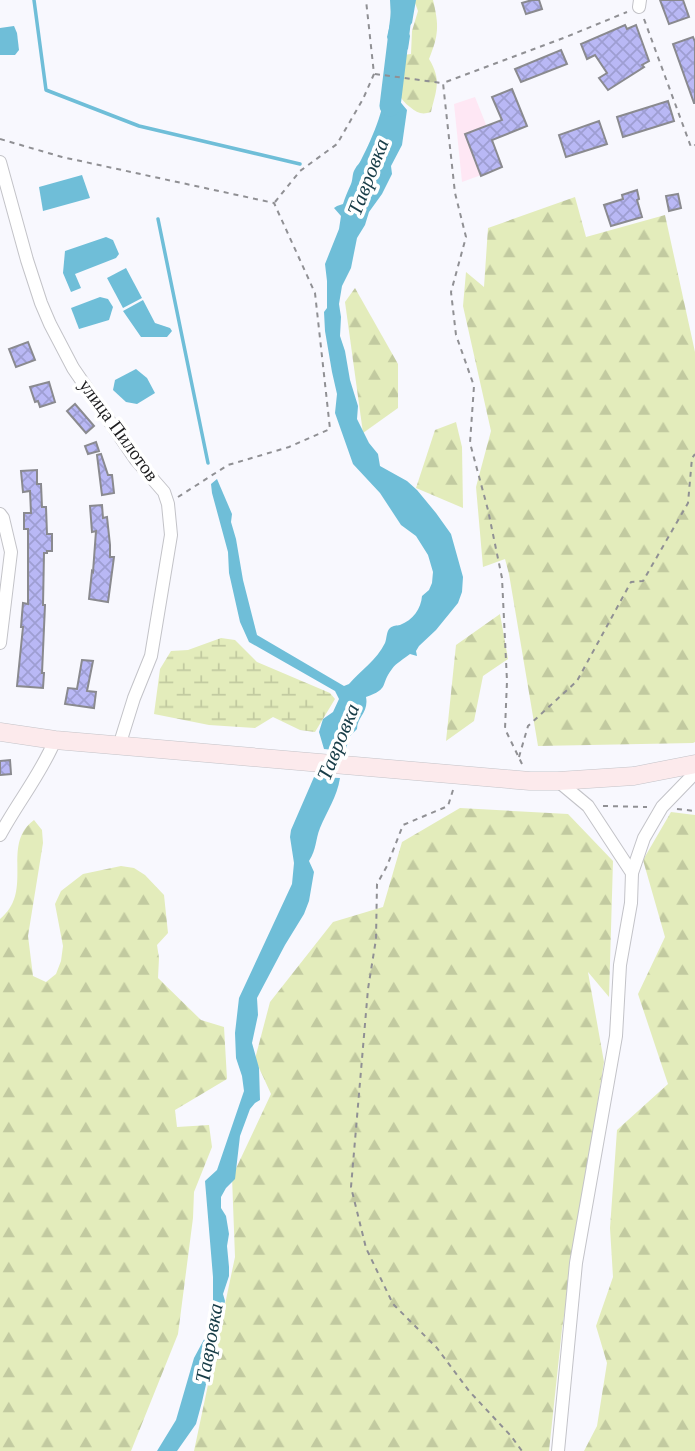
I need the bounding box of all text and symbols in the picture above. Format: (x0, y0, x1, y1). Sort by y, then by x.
water label: Тавровка (342, 135, 394, 219)
street label: улица Пилотов (75, 375, 163, 485)
water label: Тавровка (312, 700, 364, 784)
water label: Тавровка (190, 1301, 228, 1385)

